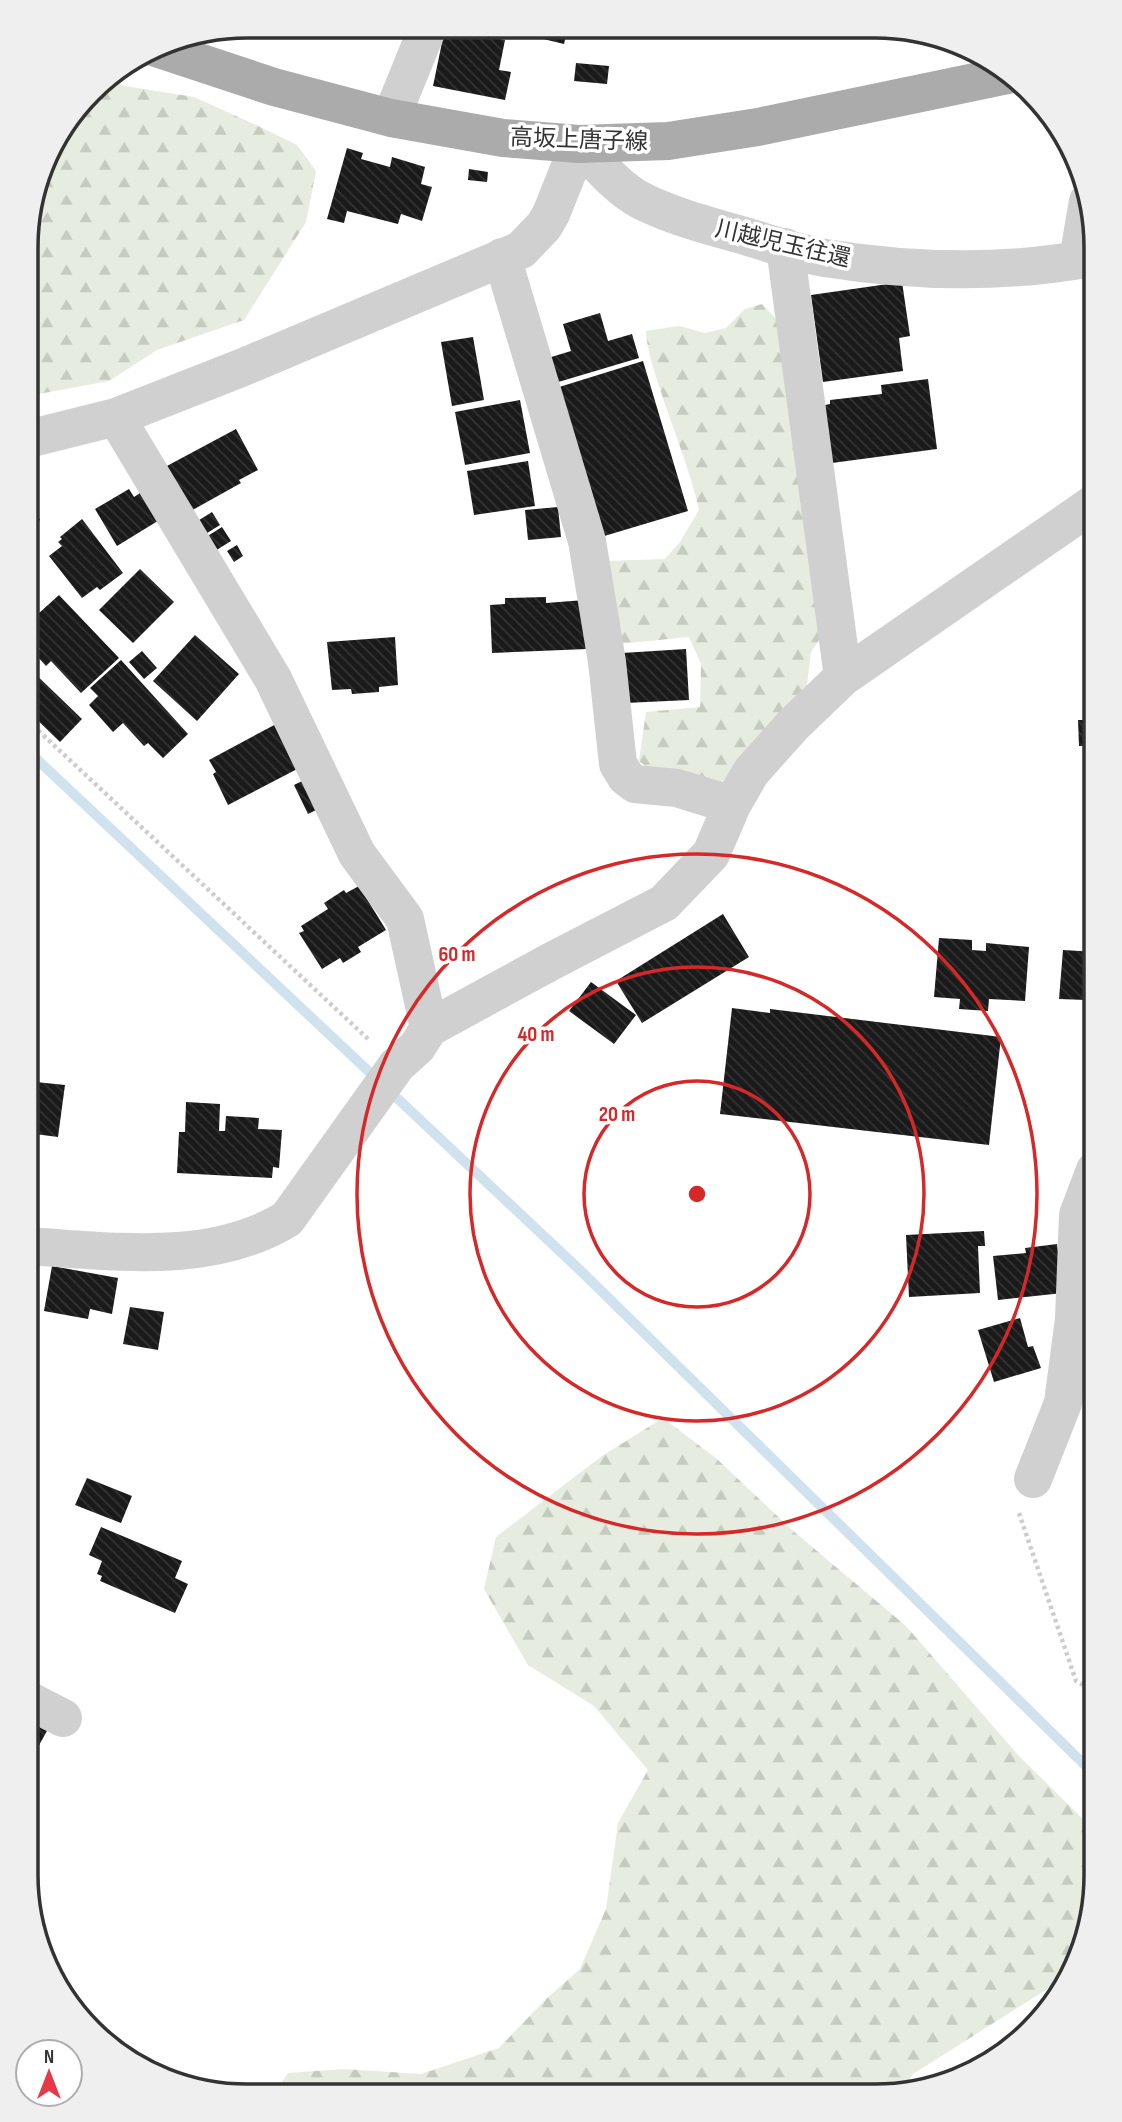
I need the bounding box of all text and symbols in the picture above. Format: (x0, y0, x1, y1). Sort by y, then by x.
street label: 高坂上唐子線 (510, 124, 648, 156)
street label: 川越児玉往還 (712, 215, 853, 273)
text: 60 m (438, 942, 476, 967)
text: 40 m (518, 1022, 554, 1047)
text: 20 m (599, 1102, 635, 1127)
centre of rings (685, 1182, 709, 1206)
north arrow (14, 2038, 84, 2108)
text: N (44, 2046, 54, 2069)

